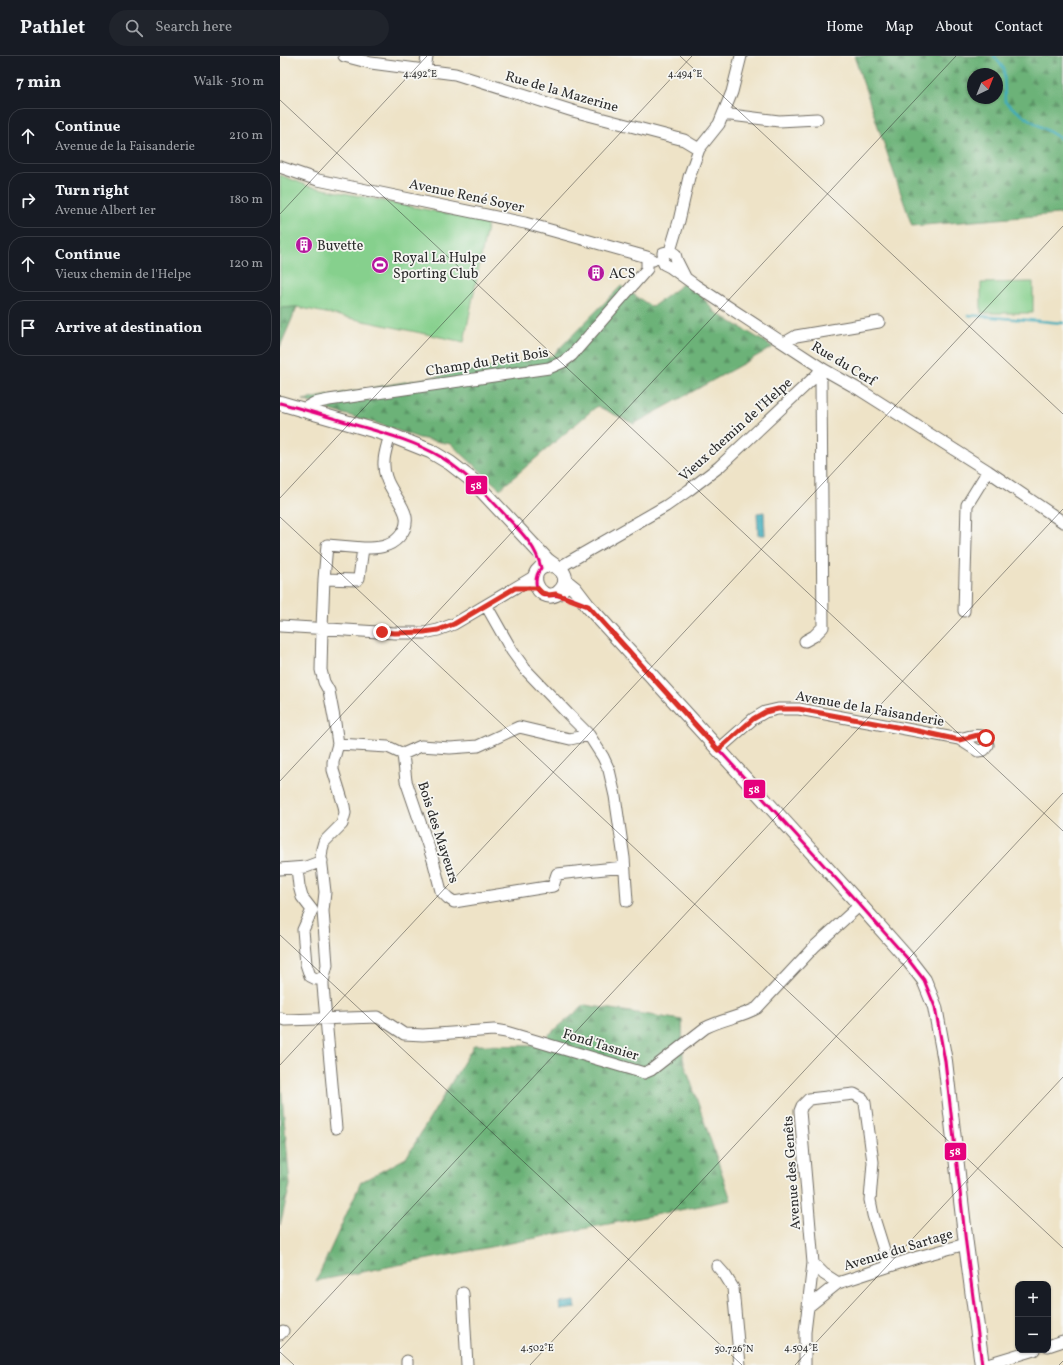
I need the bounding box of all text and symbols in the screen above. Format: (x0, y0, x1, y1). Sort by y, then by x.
search box (109, 10, 389, 46)
text: Pathlet (20, 15, 85, 41)
icon: search (123, 17, 145, 39)
text: Search here (155, 17, 232, 38)
text: Home (826, 18, 863, 37)
text: Map (885, 18, 913, 37)
text: About (935, 18, 973, 37)
text: Contact (995, 18, 1043, 37)
text: 4.492°E (403, 67, 437, 81)
street label: Rue de la Mazerine (503, 67, 621, 118)
text: 4.494°E (668, 67, 702, 81)
north arrow (967, 68, 1003, 104)
text: 7 min (16, 71, 61, 94)
text: Walk · 510 m (193, 73, 264, 91)
text: Continue (55, 117, 120, 138)
icon: ahead (17, 125, 39, 147)
text: 210 m (229, 127, 263, 145)
text: Avenue de la Faisanderie (55, 138, 195, 156)
street label: Avenue René Soyer (407, 175, 526, 218)
text: Turn right (55, 181, 129, 202)
icon: right (17, 189, 39, 211)
text: 180 m (229, 191, 263, 209)
text: Avenue Albert 1er (55, 202, 156, 220)
building icon: Buvette (294, 235, 314, 255)
place label: Buvette (317, 237, 364, 256)
text: Continue (55, 245, 120, 266)
place label: Royal La Hulpe Sporting Club (393, 249, 486, 284)
icon: ahead (17, 253, 39, 275)
text: 120 m (229, 255, 263, 273)
sports icon: Royal La Hulpe Sporting Club (370, 255, 390, 275)
building icon: ACS (586, 263, 606, 283)
place label: ACS (609, 265, 635, 284)
text: Vieux chemin de l'Helpe (55, 266, 191, 284)
icon: arrive (17, 317, 39, 339)
text: Arrive at destination (55, 318, 202, 339)
street label: Rue du Cerf (808, 338, 880, 392)
street label: Champ du Petit Bois (425, 343, 550, 382)
street label: Vieux chemin de l'Helpe (675, 374, 797, 486)
line badge: 58 (465, 475, 488, 495)
text: 58 (470, 479, 482, 494)
route end (373, 623, 391, 641)
street label: Avenue de la Faisanderie (794, 687, 946, 732)
route start (977, 729, 995, 747)
street label: Bois des Mayeurs (412, 779, 463, 886)
line badge: 58 (743, 779, 766, 799)
text: 58 (748, 783, 760, 798)
street label: Fond Tasnier (560, 1025, 641, 1066)
street label: Avenue des Genêts (779, 1115, 806, 1231)
line badge: 58 (944, 1142, 967, 1161)
text: 58 (949, 1145, 961, 1160)
street label: Avenue du Sartage (841, 1225, 956, 1276)
map controls (1015, 1281, 1051, 1353)
button: + (1015, 1281, 1051, 1317)
button: − (1015, 1317, 1051, 1353)
text: 4.502°E (520, 1341, 554, 1355)
text: 4.504°E (784, 1341, 818, 1355)
text: 50.726°N (714, 1342, 754, 1356)

